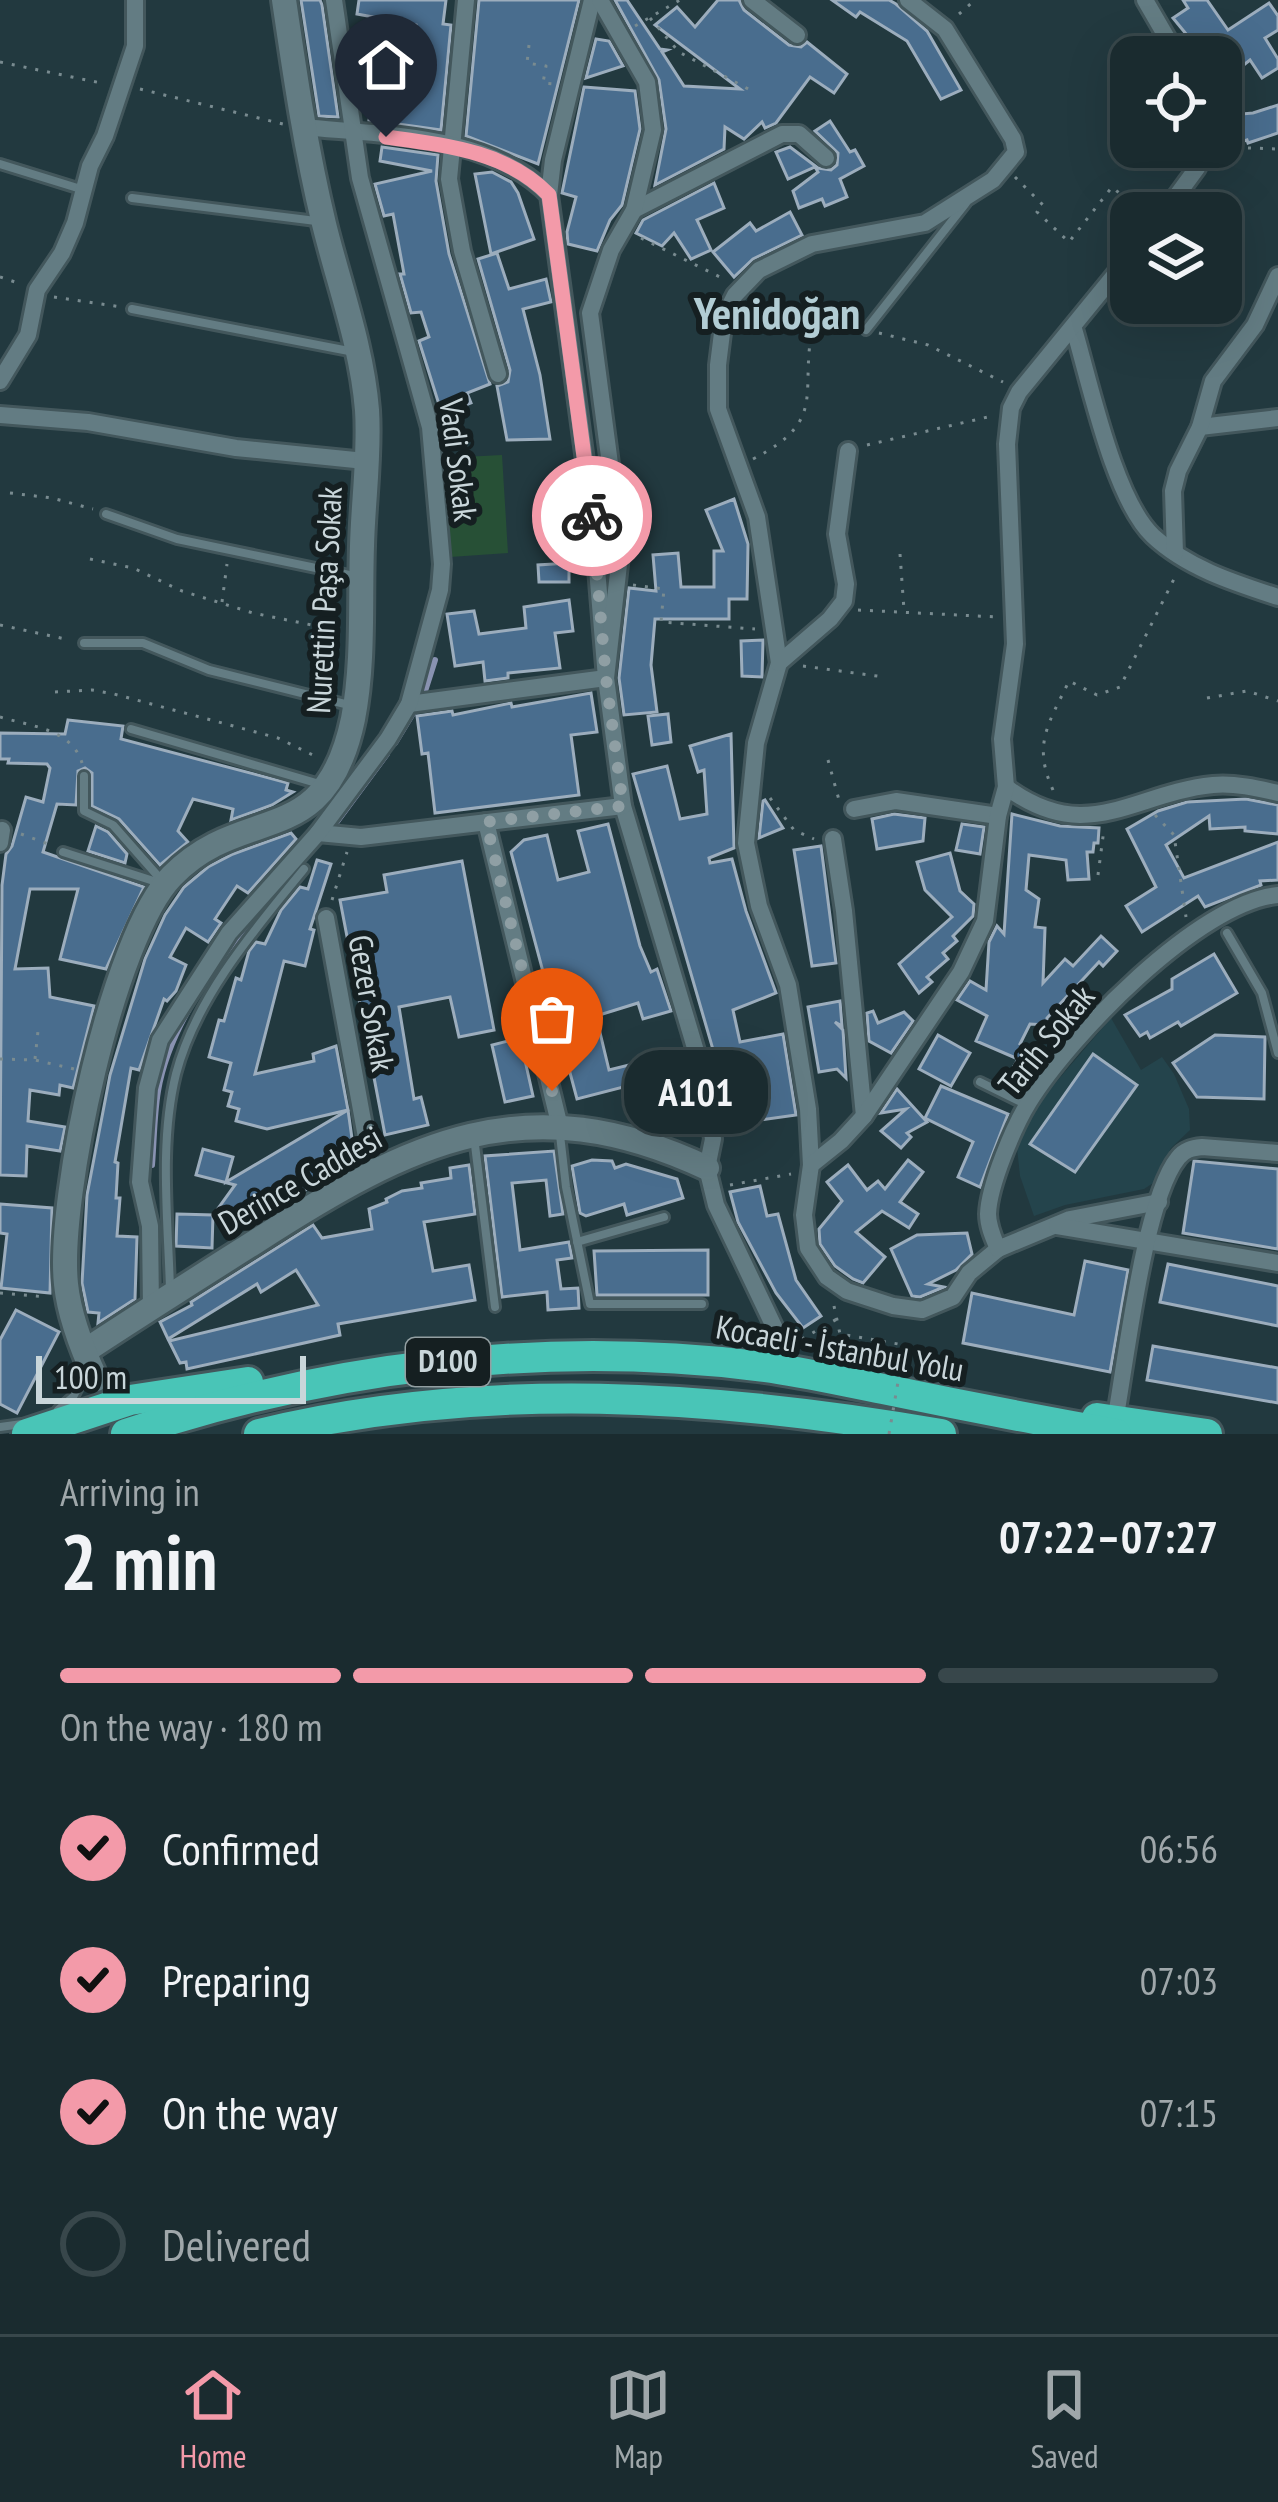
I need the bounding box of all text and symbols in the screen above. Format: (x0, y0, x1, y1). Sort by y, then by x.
pin (335, 14, 437, 137)
icon: home (353, 32, 419, 98)
map controls (1110, 36, 1242, 324)
button: locate (1110, 36, 1242, 168)
button: layers (1110, 192, 1242, 324)
district label: Yenidoğan (693, 283, 860, 341)
street label: Vadi Sokak (431, 395, 488, 524)
courier (532, 456, 652, 576)
icon: bike (559, 483, 625, 549)
street label: Nurettin Paşa Sokak (296, 485, 351, 715)
street label: Gezer Sokak (339, 931, 406, 1075)
pin (501, 968, 603, 1091)
street label: Tarih Sokak (988, 975, 1103, 1104)
icon: bag (519, 986, 585, 1052)
callout: A101 (624, 1049, 768, 1133)
text: A101 (658, 1066, 734, 1117)
street label: Derince Caddesi (210, 1115, 389, 1244)
street label: Kocaeli - İstanbul Yolu (713, 1305, 967, 1390)
road number: D100 (406, 1338, 490, 1386)
scale bar (36, 1350, 306, 1403)
text: 100 m (54, 1355, 127, 1398)
text: Arriving in (60, 1466, 200, 1517)
text: 07:22–07:27 (999, 1507, 1218, 1565)
text: 2 min (60, 1511, 218, 1612)
text: On the way · 180 m (60, 1701, 322, 1752)
icon: check (60, 1815, 126, 1881)
text: Confirmed (162, 1819, 320, 1877)
text: 06:56 (1140, 1823, 1218, 1874)
icon: check (60, 1947, 126, 2013)
text: Preparing (162, 1951, 311, 2009)
text: 07:03 (1140, 1955, 1218, 2006)
icon: check (60, 2079, 126, 2145)
text: On the way (162, 2083, 338, 2141)
text: 07:15 (1140, 2087, 1218, 2138)
text: Delivered (162, 2215, 311, 2273)
tab: Home (179, 2362, 247, 2477)
tab: Map (605, 2362, 671, 2477)
tab: Saved (1030, 2362, 1098, 2477)

